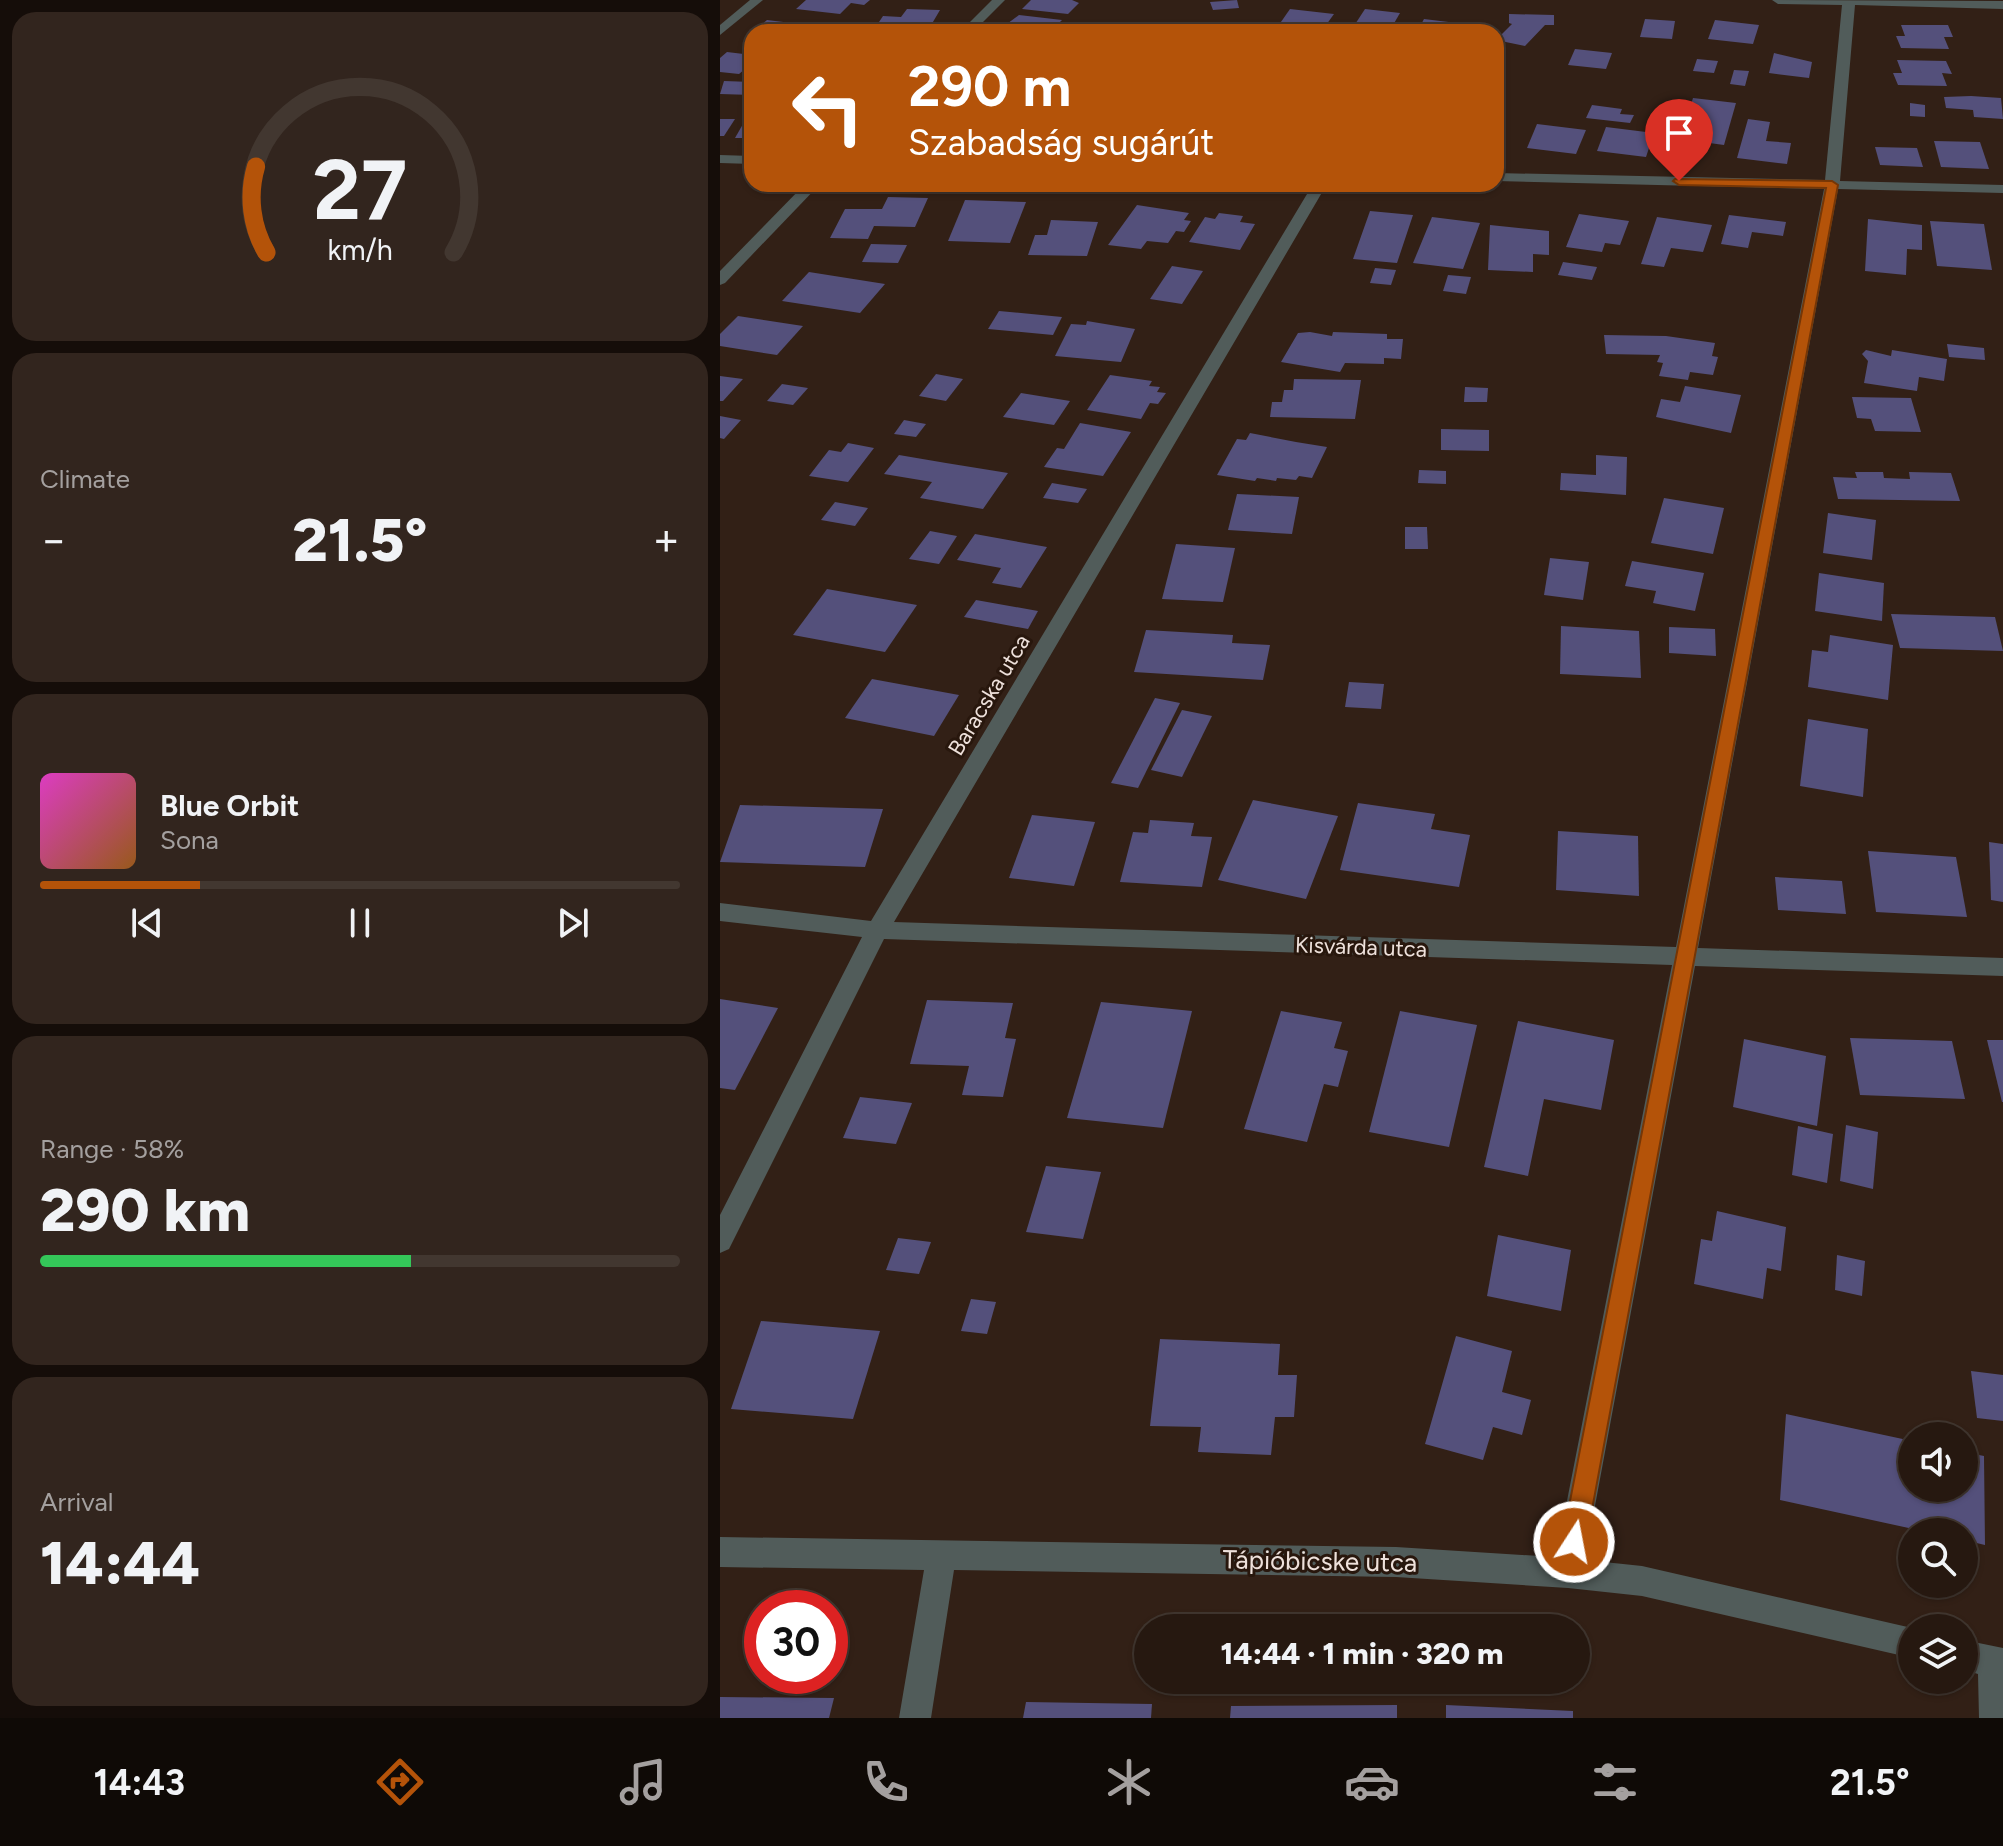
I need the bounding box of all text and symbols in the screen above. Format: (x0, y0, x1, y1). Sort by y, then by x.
text: 290 m (908, 53, 1071, 120)
icon: left (776, 56, 880, 160)
pin (1645, 99, 1713, 181)
icon: arrive (1657, 111, 1701, 155)
text: Szabadság sugárút (908, 121, 1214, 164)
text: 27 (313, 139, 407, 239)
text: km/h (327, 233, 393, 267)
text: Climate (40, 463, 130, 495)
text: 21.5° (293, 504, 427, 576)
text: − (40, 513, 67, 566)
text: + (653, 513, 680, 566)
street label: Baracska utca (942, 630, 1036, 760)
text: Blue Orbit (160, 787, 299, 824)
text: Sona (160, 824, 219, 856)
icon: previous (125, 901, 169, 945)
icon: pause (338, 901, 382, 945)
icon: next (551, 901, 595, 945)
street label: Kisvárda utca (1295, 931, 1427, 963)
text: Range · 58% (40, 1133, 184, 1165)
text: 290 km (40, 1174, 250, 1246)
map controls (1898, 1422, 1978, 1694)
button: sound (1898, 1422, 1978, 1502)
text: Arrival (40, 1486, 113, 1518)
position arrow (1532, 1500, 1616, 1584)
button: search (1898, 1518, 1978, 1598)
text: 14:44 (40, 1527, 200, 1599)
street label: Tápióbicske utca (1223, 1543, 1417, 1579)
speed limit sign: 30 (744, 1590, 848, 1694)
button: layers (1898, 1614, 1978, 1694)
text: 14:44 · 1 min · 320 m (1220, 1635, 1504, 1672)
icon: directions (372, 1754, 428, 1810)
icon: music (615, 1754, 671, 1810)
icon: phone (858, 1754, 914, 1810)
icon: climate (1101, 1754, 1157, 1810)
icon: car (1344, 1754, 1400, 1810)
icon: filters (1587, 1754, 1643, 1810)
text: 14:43 (93, 1761, 185, 1804)
text: 21.5° (1830, 1761, 1910, 1804)

